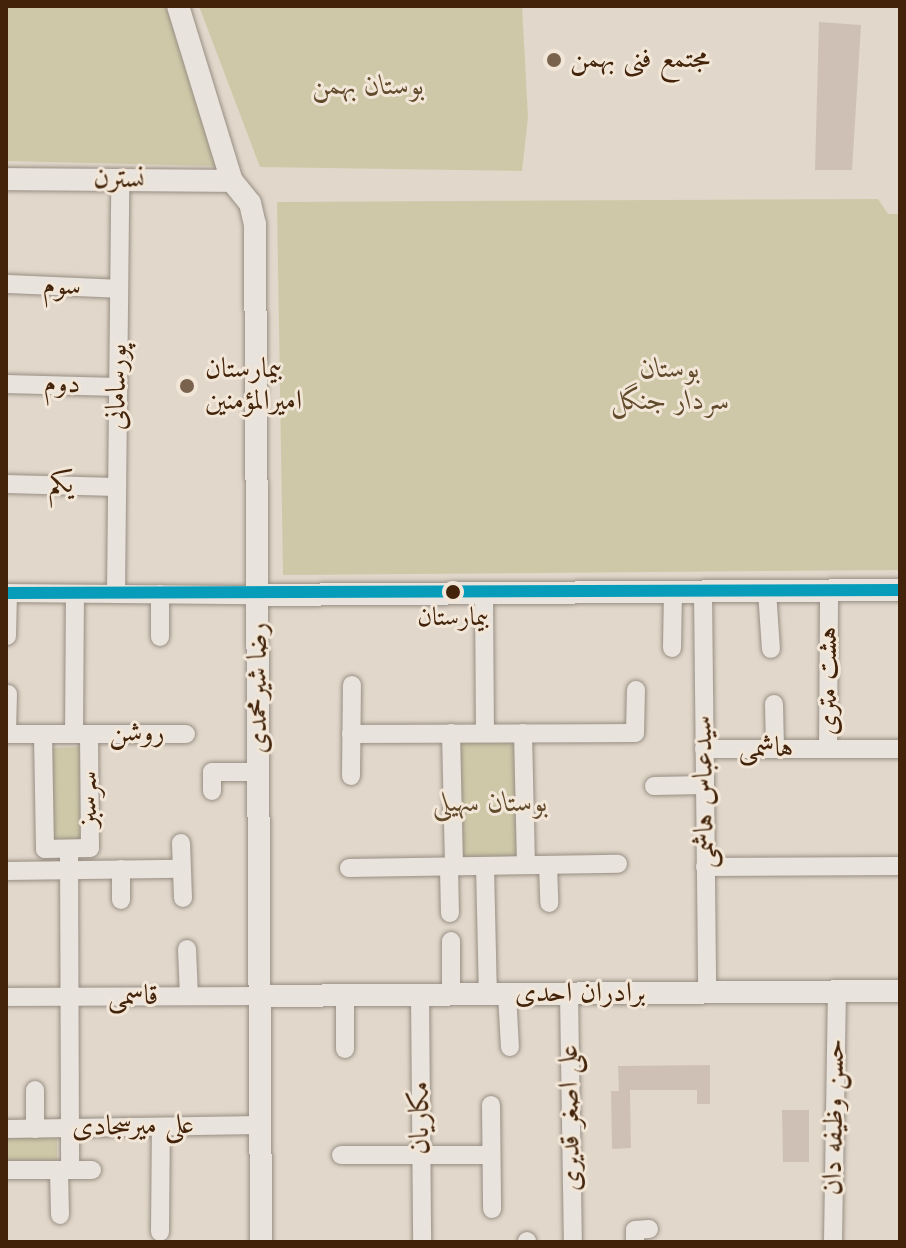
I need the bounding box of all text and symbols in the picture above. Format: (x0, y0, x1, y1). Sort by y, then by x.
place label: مجتمع فنی بهمن (570, 43, 710, 77)
marker: مجتمع فنی بهمن (545, 51, 563, 69)
park label: بوستان بهمن (311, 70, 425, 104)
street label: نسترن (93, 163, 145, 197)
street label: سوم (42, 269, 82, 305)
street label: پورسامانی (100, 344, 136, 430)
place label: بیمارستان امیرالمؤمنین (205, 353, 302, 419)
park label: بوستان سردار جنگل (610, 353, 730, 419)
street label: دوم (43, 368, 81, 402)
marker: بیمارستان امیرالمؤمنین (176, 375, 198, 397)
street label: یکم (48, 468, 74, 502)
marker: بیمارستان (445, 584, 461, 600)
place label: بیمارستان (417, 603, 489, 635)
street label: رضا شیرمحمدی (242, 622, 276, 754)
street label: هشت متری (812, 627, 846, 735)
street label: سیدعباس هاشمی (687, 715, 723, 869)
street label: روشن (109, 717, 165, 751)
street label: هاشمی (739, 732, 793, 766)
street label: سرسبز (72, 771, 106, 827)
park label: بوستان سهیلی (432, 787, 548, 821)
street label: برادران احدی (515, 977, 645, 1011)
street label: قاسمی (108, 980, 158, 1014)
street label: حسن وظیفه دان (817, 1038, 853, 1196)
street label: علی اصغر قدیری (553, 1044, 589, 1192)
street label: مکاریان (404, 1081, 438, 1155)
street label: علی میرسجادی (72, 1109, 194, 1145)

